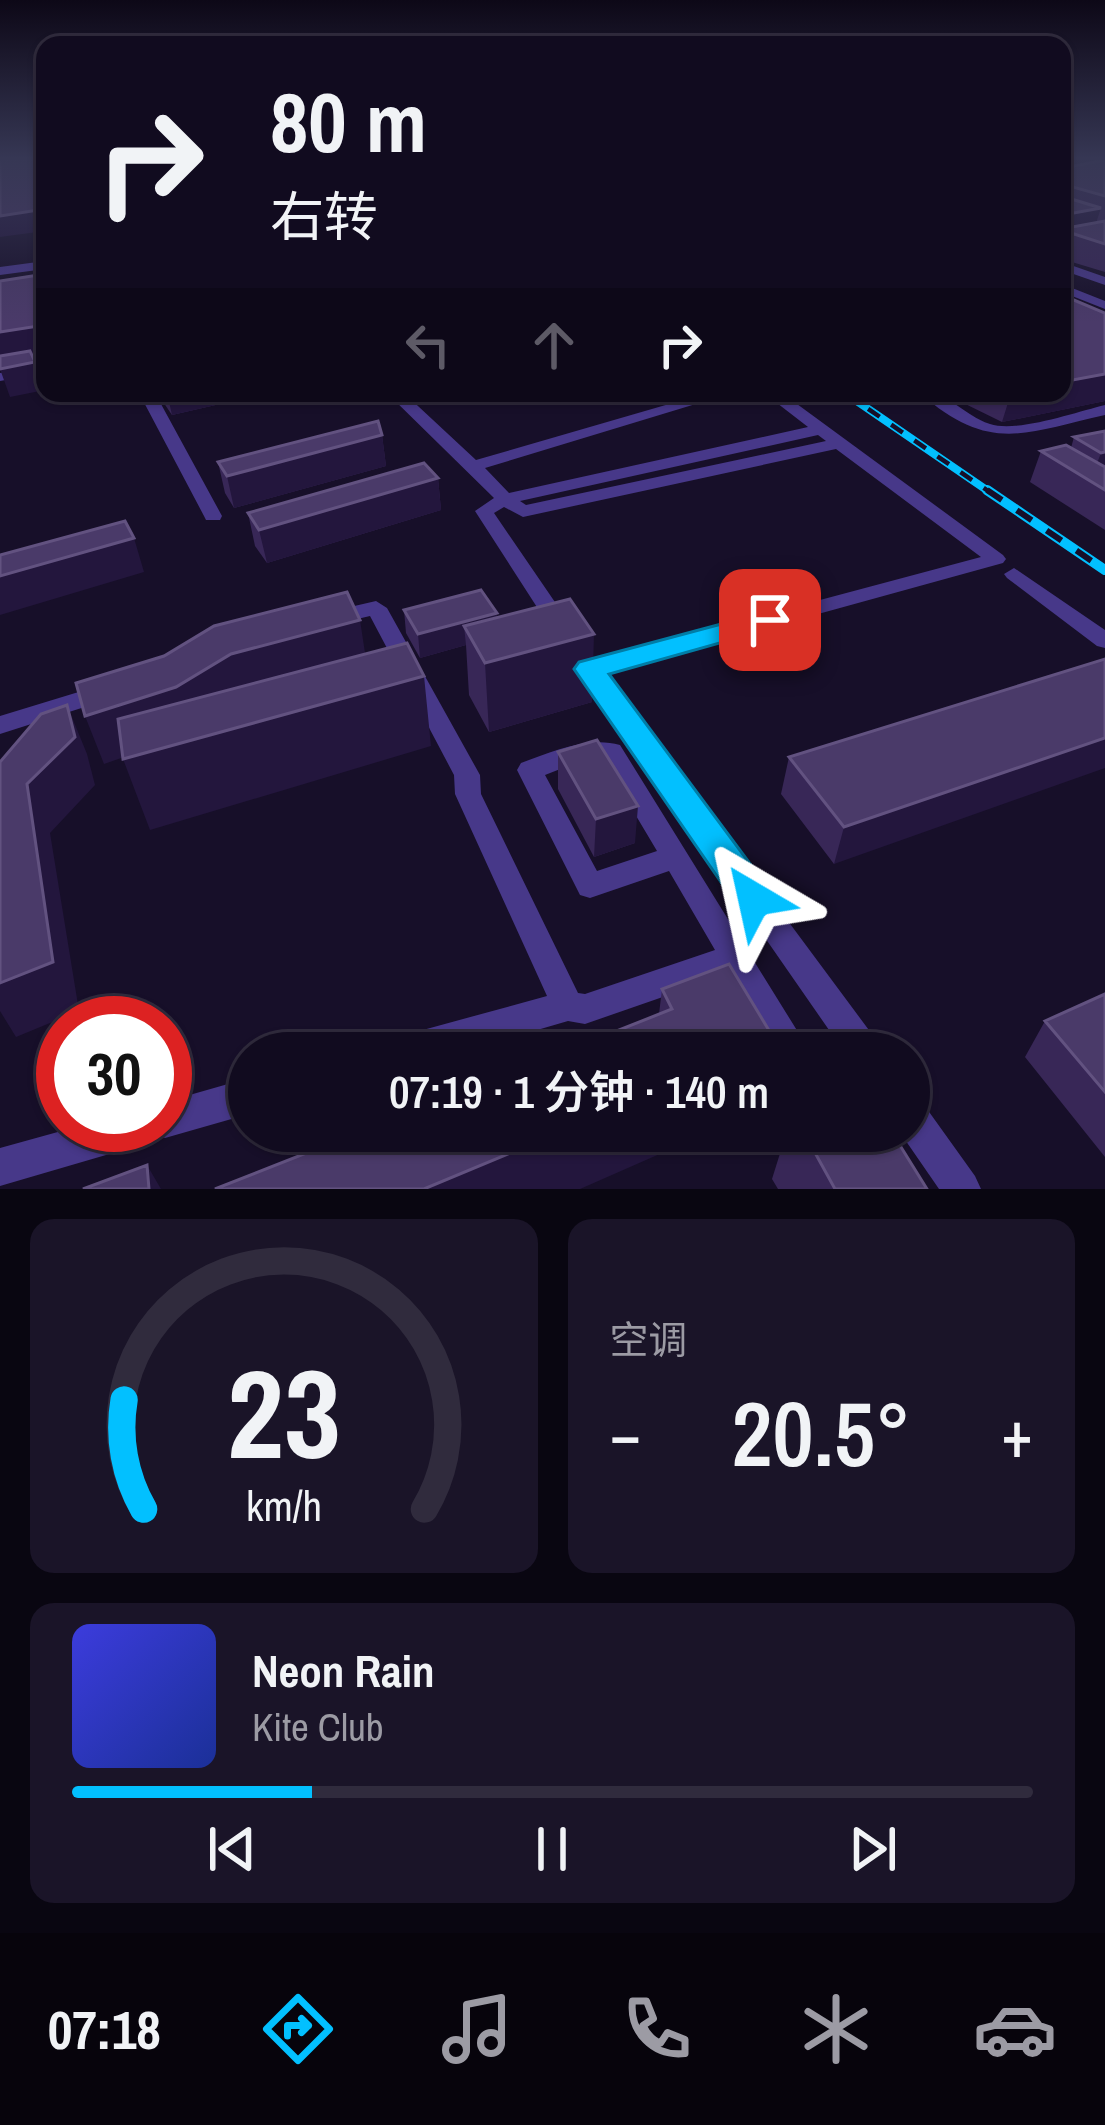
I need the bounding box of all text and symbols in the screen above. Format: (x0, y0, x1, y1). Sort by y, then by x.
text: 80 m (270, 65, 427, 178)
icon: right (72, 84, 228, 240)
text: 右转 (270, 180, 378, 253)
icon: left (395, 312, 461, 378)
icon: ahead (521, 312, 587, 378)
icon: right (647, 312, 713, 378)
pin (719, 569, 821, 671)
icon: arrive (737, 587, 803, 653)
position arrow (691, 836, 817, 962)
speed limit sign: 30 (36, 996, 192, 1152)
text: 07:19 · 1 分钟 · 140 m (389, 1061, 769, 1122)
text: 空调 (610, 1314, 688, 1366)
text: 23 (227, 1329, 341, 1497)
text: 20.5° (731, 1373, 911, 1494)
text: − (610, 1389, 641, 1478)
text: + (1001, 1389, 1033, 1478)
text: km/h (246, 1477, 322, 1534)
text: Neon Rain (252, 1640, 434, 1701)
text: Kite Club (252, 1701, 384, 1753)
icon: previous (199, 1816, 265, 1882)
icon: pause (519, 1816, 585, 1882)
icon: next (840, 1816, 906, 1882)
icon: directions (256, 1987, 340, 2071)
icon: music (435, 1987, 519, 2071)
icon: phone (615, 1987, 699, 2071)
icon: climate (794, 1987, 878, 2071)
icon: car (973, 1987, 1057, 2071)
text: 07:18 (48, 1993, 161, 2066)

